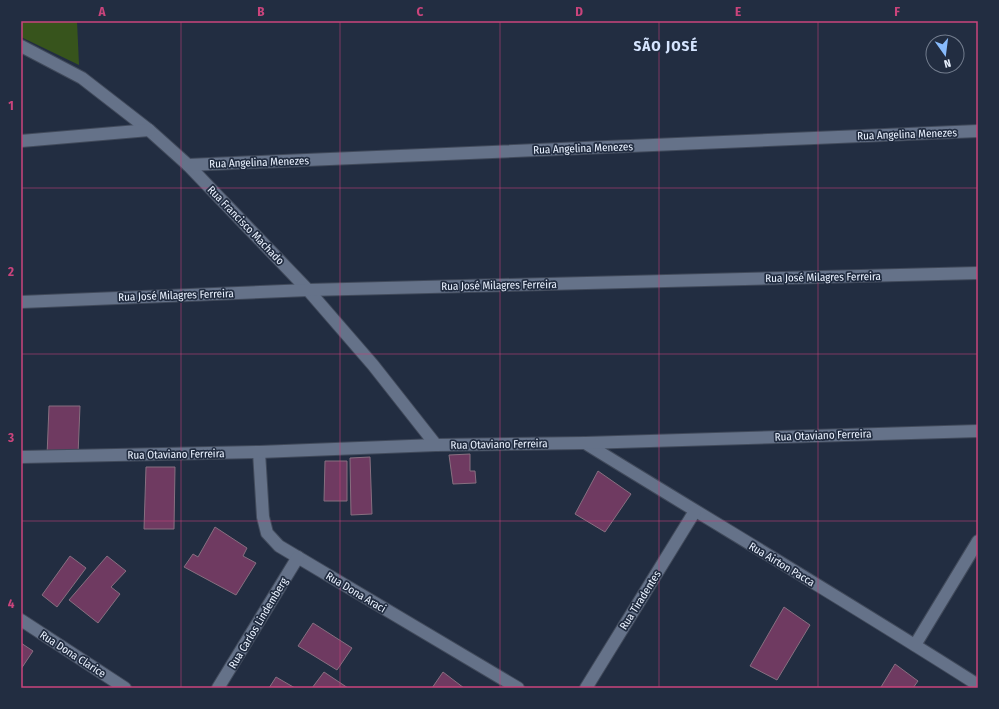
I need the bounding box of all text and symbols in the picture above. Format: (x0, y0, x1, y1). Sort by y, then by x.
text: A (97, 4, 106, 19)
text: B (257, 4, 265, 19)
text: C (417, 4, 424, 19)
text: D (575, 4, 583, 19)
text: E (735, 4, 741, 19)
text: F (894, 4, 900, 19)
north arrow (925, 34, 965, 74)
district label: SÃO JOSÉ (634, 37, 698, 55)
text: N (943, 56, 952, 70)
text: 1 (8, 98, 14, 113)
street label: Rua Angelina Menezes (857, 126, 958, 143)
street label: Rua Angelina Menezes (533, 140, 634, 157)
street label: Rua Angelina Menezes (209, 154, 310, 171)
street label: Rua Francisco Machado (205, 183, 287, 268)
text: 2 (7, 264, 14, 279)
street label: Rua José Milagres Ferreira (765, 270, 881, 285)
street label: Rua José Milagres Ferreira (441, 278, 557, 293)
street label: Rua José Milagres Ferreira (118, 287, 234, 304)
street label: Rua Otaviano Ferreira (774, 427, 872, 444)
text: 3 (7, 430, 14, 445)
street label: Rua Otaviano Ferreira (450, 437, 548, 452)
street label: Rua Otaviano Ferreira (127, 447, 225, 462)
street label: Rua Airton Pacca (746, 540, 817, 589)
street label: Rua Tiradentes (617, 568, 664, 632)
street label: Rua Dona Araci (323, 569, 388, 616)
street label: Rua Carlos Lindemberg (226, 575, 291, 671)
text: 4 (8, 596, 15, 611)
street label: Rua Dona Clarice (37, 628, 108, 681)

